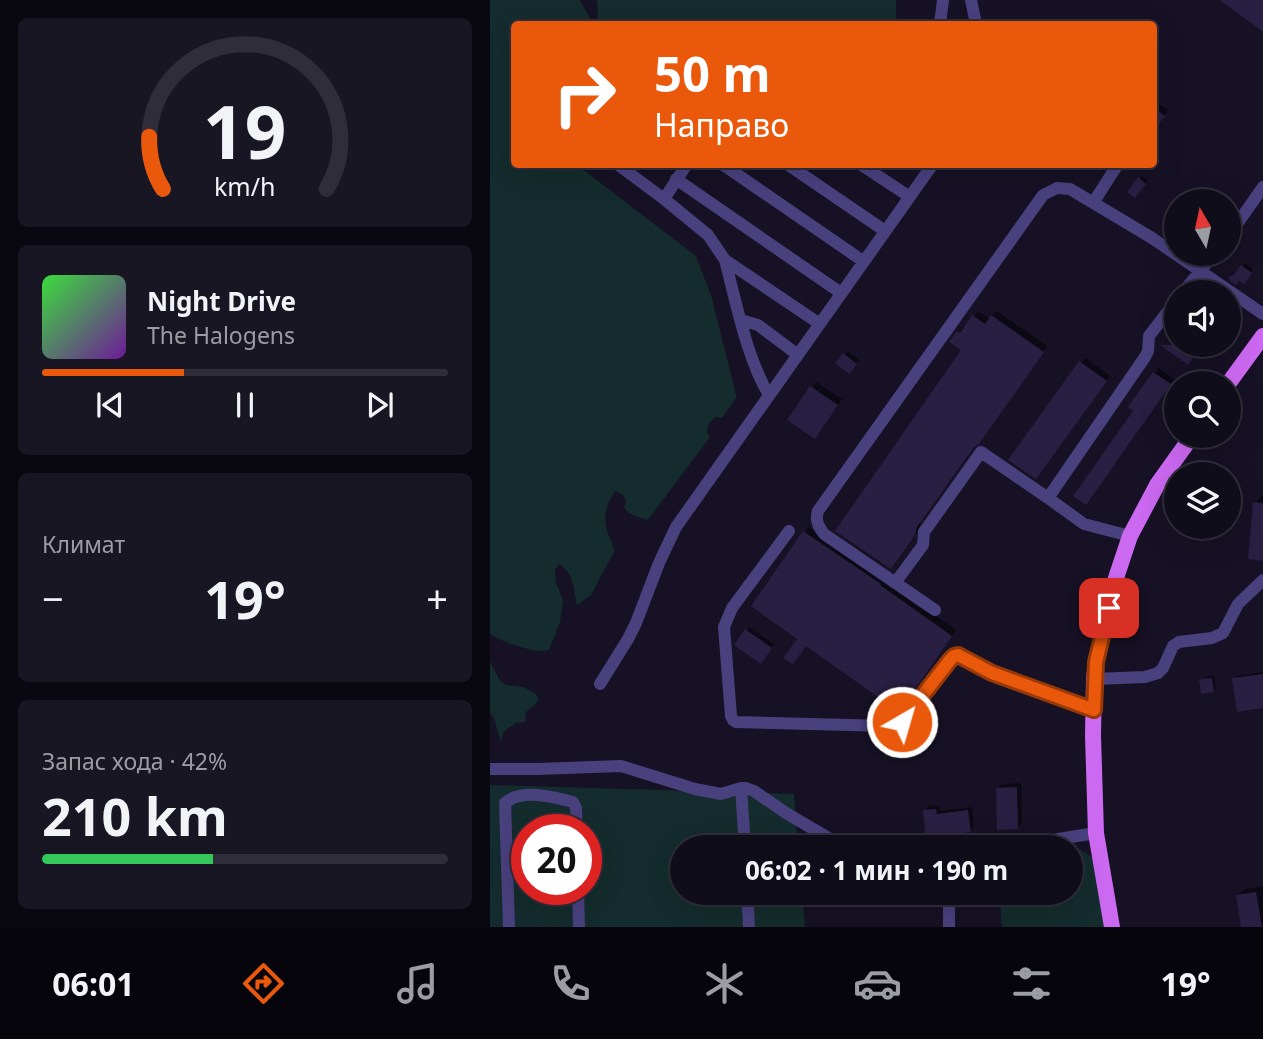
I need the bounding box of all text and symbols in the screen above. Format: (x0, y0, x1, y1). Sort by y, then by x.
text: 50 m (654, 40, 771, 106)
icon: right (539, 49, 630, 140)
text: 19 (203, 81, 287, 180)
text: Направо (654, 103, 789, 146)
text: km/h (214, 168, 276, 202)
north arrow (1164, 189, 1241, 266)
map controls (1164, 189, 1241, 539)
button: sound (1164, 280, 1241, 357)
text: Night Drive (147, 283, 296, 319)
text: The Halogens (147, 319, 295, 351)
button: search (1164, 371, 1241, 448)
icon: previous (91, 386, 129, 424)
icon: pause (226, 386, 264, 424)
icon: next (361, 386, 399, 424)
button: layers (1164, 462, 1241, 539)
text: Климат (42, 528, 125, 560)
text: 19° (204, 563, 286, 634)
text: − (42, 572, 64, 624)
text: + (426, 572, 448, 624)
pin (1079, 578, 1139, 638)
icon: arrive (1090, 589, 1128, 627)
position arrow (865, 685, 939, 759)
text: Запас хода · 42% (42, 745, 227, 777)
text: 210 km (42, 780, 228, 851)
speed limit sign: 20 (511, 814, 602, 905)
text: 06:02 · 1 мин · 190 m (745, 852, 1008, 888)
icon: directions (239, 959, 288, 1008)
icon: music (393, 959, 442, 1008)
icon: phone (546, 959, 595, 1008)
icon: climate (700, 959, 749, 1008)
icon: car (853, 959, 902, 1008)
icon: filters (1007, 959, 1056, 1008)
text: 06:01 (52, 962, 135, 1005)
text: 19° (1160, 962, 1211, 1005)

